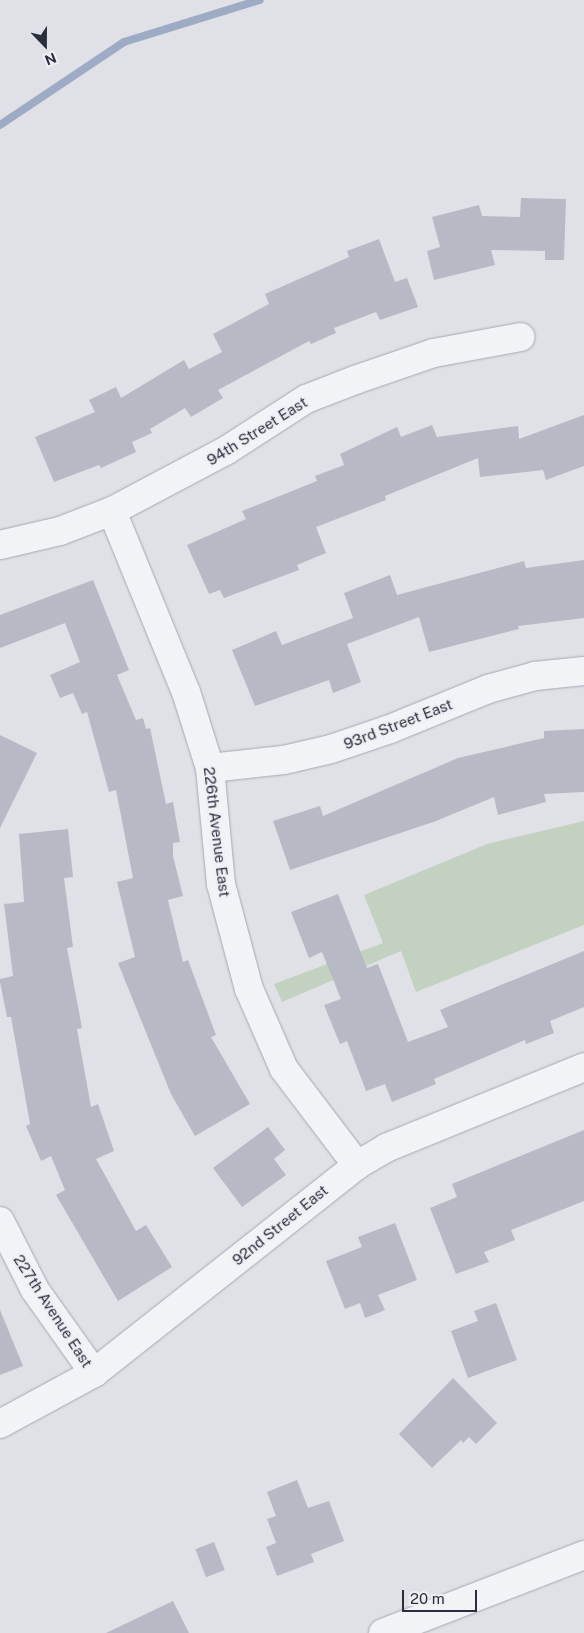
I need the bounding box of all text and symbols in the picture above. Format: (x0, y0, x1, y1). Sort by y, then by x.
north arrow (20, 20, 70, 70)
text: N (43, 49, 59, 68)
street label: 94th Street East (203, 393, 311, 469)
street label: 93rd Street East (341, 695, 455, 753)
street label: 226th Avenue East (200, 766, 234, 898)
street label: 92nd Street East (229, 1181, 331, 1269)
street label: 227th Avenue East (10, 1251, 96, 1371)
scale bar (404, 1580, 479, 1612)
text: 20 m (410, 1590, 445, 1607)

